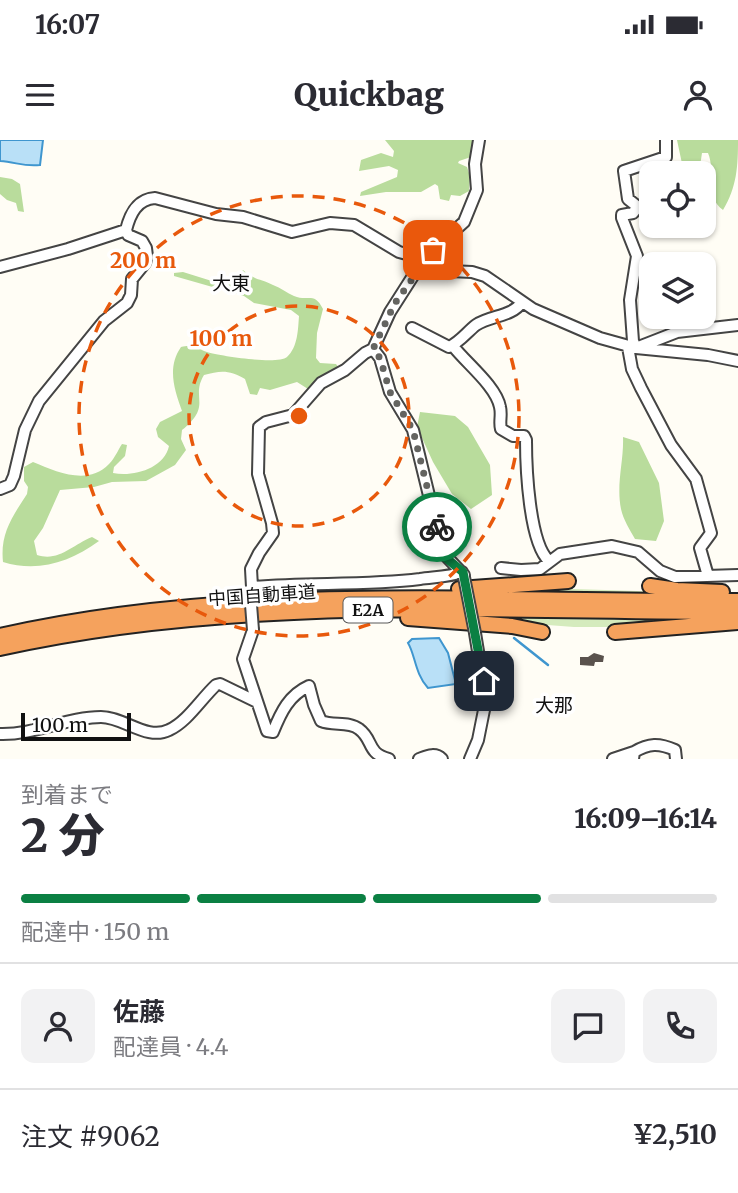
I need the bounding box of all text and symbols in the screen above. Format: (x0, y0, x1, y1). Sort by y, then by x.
text: 16:07 (35, 8, 100, 41)
text: Quickbag (294, 75, 444, 115)
icon: menu (21, 76, 59, 114)
icon: person (679, 76, 717, 114)
map controls (639, 161, 716, 329)
button: locate (639, 161, 716, 238)
pin (403, 220, 463, 280)
icon: bag (414, 231, 452, 269)
text: 200 m (110, 247, 176, 274)
button: layers (639, 252, 716, 329)
district label: 大東 (212, 271, 250, 295)
text: 100 m (190, 325, 252, 352)
centre of rings (287, 404, 311, 428)
courier (402, 492, 472, 562)
icon: bike (418, 508, 456, 546)
street label: 中国自動車道 (207, 580, 317, 610)
road number: E2A (344, 597, 392, 622)
pin (454, 651, 514, 711)
icon: home (465, 662, 503, 700)
district label: 大那 (535, 693, 573, 717)
scale bar (21, 710, 131, 742)
text: 100 m (32, 713, 88, 737)
text: 到着まで (21, 780, 113, 809)
text: 16:09–16:14 (574, 802, 717, 835)
text: 2 分 (21, 807, 105, 865)
text: 配達中 · 150 m (21, 917, 169, 946)
button: person (21, 989, 95, 1063)
button: chat (551, 989, 625, 1063)
button: phone (643, 989, 717, 1063)
text: 佐藤 (113, 995, 165, 1028)
text: 配達員 · 4.4 (113, 1032, 229, 1061)
text: ¥2,510 (632, 1118, 717, 1151)
text: 注文 #9062 (21, 1120, 160, 1153)

